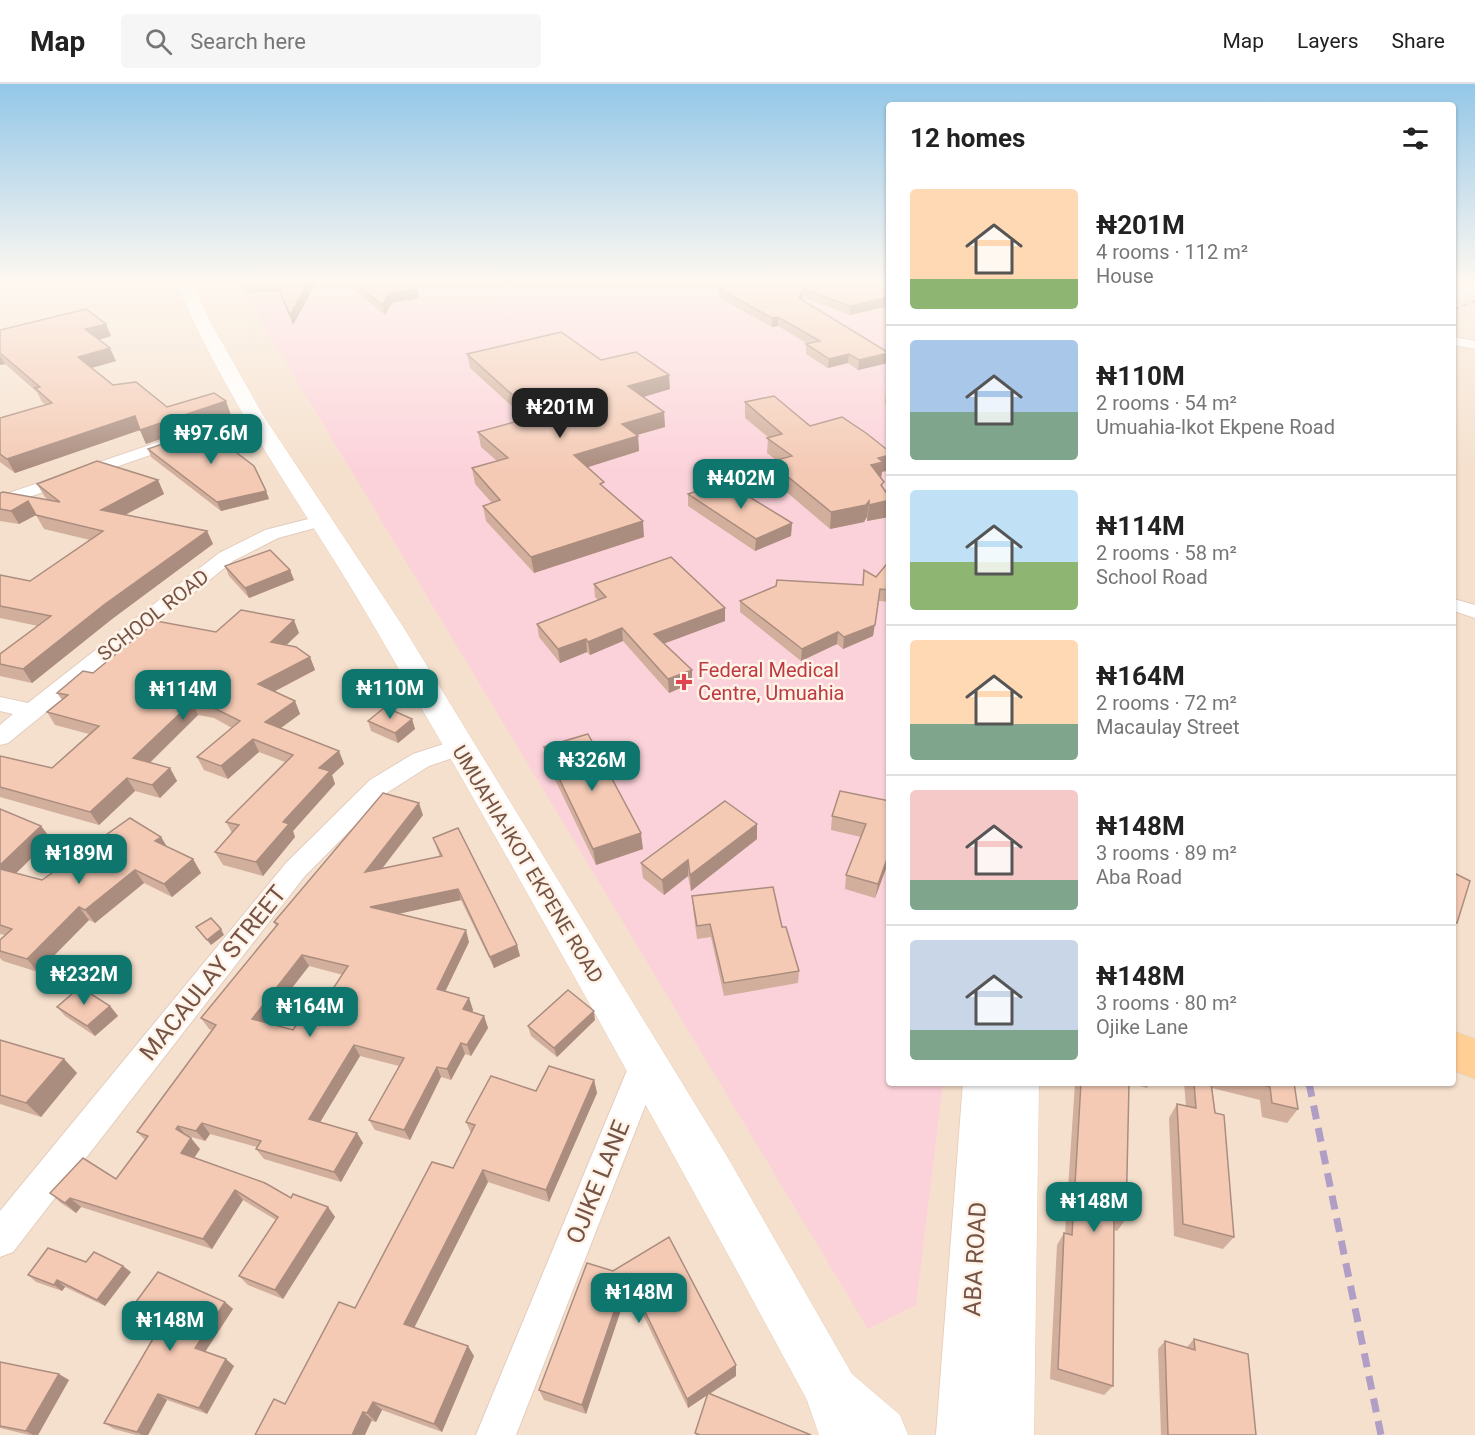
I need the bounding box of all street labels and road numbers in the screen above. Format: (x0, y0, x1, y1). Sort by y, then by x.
street label: SCHOOL ROAD (93, 564, 213, 666)
street label: UMUAHIA-IKOT EKPENE ROAD (447, 741, 609, 987)
street label: MACAULAY STREET (134, 880, 292, 1066)
street label: OJIKE LANE (561, 1116, 635, 1248)
street label: ABA ROAD (958, 1201, 992, 1317)

